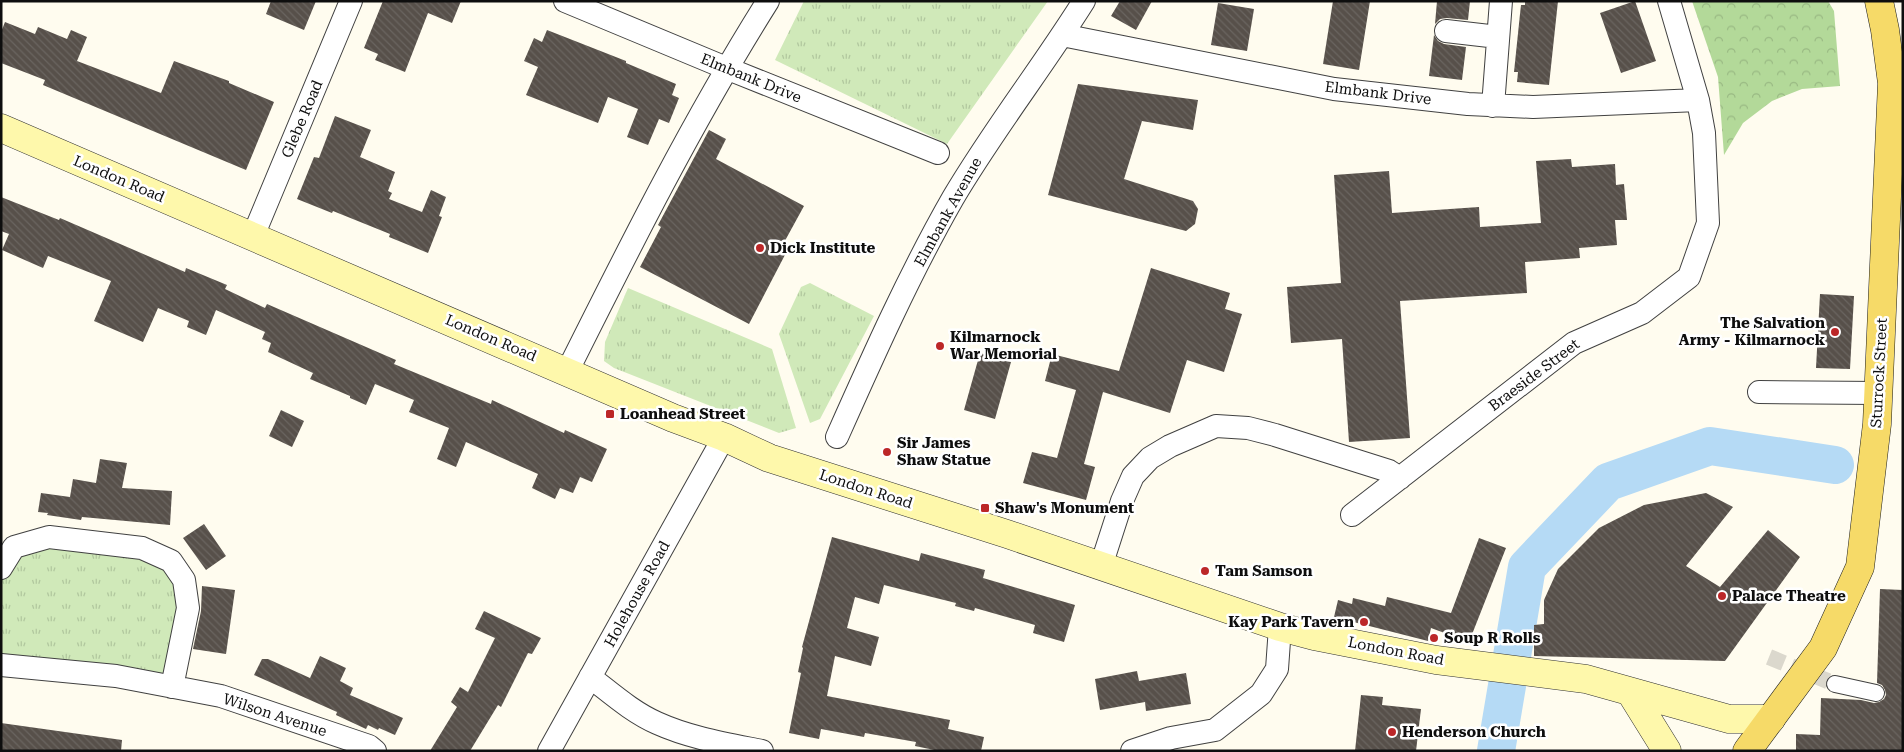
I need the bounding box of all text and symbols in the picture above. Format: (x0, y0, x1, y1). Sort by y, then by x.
street label: Elmbank Drive (698, 50, 804, 106)
street label: Glebe Road (278, 77, 327, 161)
street label: Elmbank Drive (1324, 78, 1432, 108)
street label: London Road (71, 152, 168, 206)
street label: Elmbank Avenue (911, 154, 985, 270)
place label: Dick Institute (770, 239, 876, 257)
marker: Dick Institute (754, 242, 766, 254)
street label: London Road (443, 311, 540, 365)
place label: The Salvation Army - Kilmarnock (1679, 314, 1826, 349)
street label: Sturrock Street (1867, 317, 1891, 429)
marker: The Salvation Army - Kilmarnock (1829, 326, 1841, 338)
place label: Kilmarnock War Memorial (950, 328, 1057, 363)
street label: Braeside Street (1485, 335, 1583, 415)
marker: Kilmarnock War Memorial (934, 340, 946, 352)
place label: Loanhead Street (620, 405, 745, 423)
marker: Loanhead Street (604, 408, 616, 420)
place label: Sir James Shaw Statue (897, 434, 991, 469)
marker: Sir James Shaw Statue (881, 446, 893, 458)
street label: London Road (817, 465, 915, 513)
place label: Shaw's Monument (995, 499, 1134, 517)
marker: Shaw's Monument (979, 502, 991, 514)
street label: Holehouse Road (600, 537, 674, 650)
place label: Tam Samson (1215, 562, 1313, 580)
marker: Tam Samson (1199, 565, 1211, 577)
place label: Palace Theatre (1732, 587, 1846, 605)
marker: Palace Theatre (1716, 590, 1728, 602)
place label: Kay Park Tavern (1228, 613, 1354, 631)
marker: Kay Park Tavern (1358, 616, 1370, 628)
place label: Soup R Rolls (1444, 629, 1541, 647)
marker: Soup R Rolls (1428, 632, 1440, 644)
street label: London Road (1346, 633, 1446, 669)
street label: Wilson Avenue (221, 690, 329, 740)
place label: Henderson Church (1402, 723, 1546, 741)
marker: Henderson Church (1386, 726, 1398, 738)

